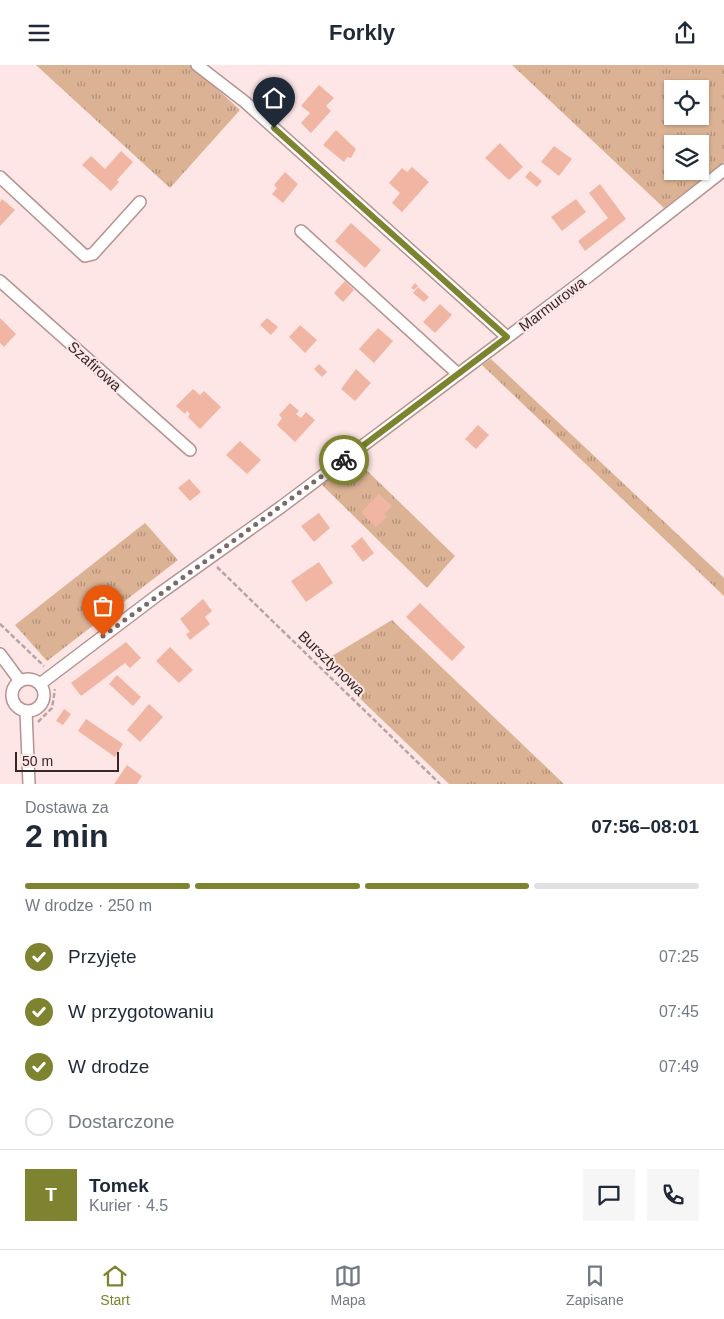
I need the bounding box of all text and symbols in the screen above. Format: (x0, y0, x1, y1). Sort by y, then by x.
icon: menu (25, 19, 53, 47)
icon: share (671, 19, 699, 47)
text: Forkly (329, 20, 395, 45)
pin (253, 77, 295, 128)
map controls (664, 80, 709, 180)
button: locate (664, 80, 709, 125)
icon: home (260, 84, 288, 112)
button: layers (664, 135, 709, 180)
street label: Marmurowa (515, 273, 589, 335)
street label: Szafirowa (65, 338, 126, 395)
courier (319, 435, 369, 485)
icon: bike (330, 446, 358, 474)
pin (82, 585, 124, 636)
icon: bag (89, 592, 117, 620)
street label: Bursztynowa (295, 627, 369, 699)
scale bar (15, 749, 119, 772)
text: 50 m (22, 753, 53, 769)
text: Dostawa za (25, 799, 109, 816)
text: 07:56–08:01 (591, 816, 699, 837)
text: 2 min (25, 818, 109, 854)
text: W drodze · 250 m (25, 897, 152, 914)
icon: check (25, 943, 53, 971)
text: Przyjęte (68, 946, 137, 967)
text: 07:25 (659, 948, 699, 965)
icon: check (25, 998, 53, 1026)
text: W przygotowaniu (68, 1001, 214, 1022)
text: 07:45 (659, 1003, 699, 1020)
icon: check (25, 1053, 53, 1081)
text: W drodze (68, 1056, 149, 1077)
text: 07:49 (659, 1058, 699, 1075)
text: Dostarczone (68, 1111, 175, 1132)
button: chat (583, 1169, 635, 1221)
button: phone (647, 1169, 699, 1221)
text: Tomek (89, 1175, 149, 1196)
text: T (45, 1184, 57, 1205)
text: Kurier · 4.5 (89, 1197, 168, 1214)
tab: Start (100, 1262, 130, 1308)
tab: Mapa (330, 1262, 366, 1308)
tab: Zapisane (566, 1262, 624, 1308)

